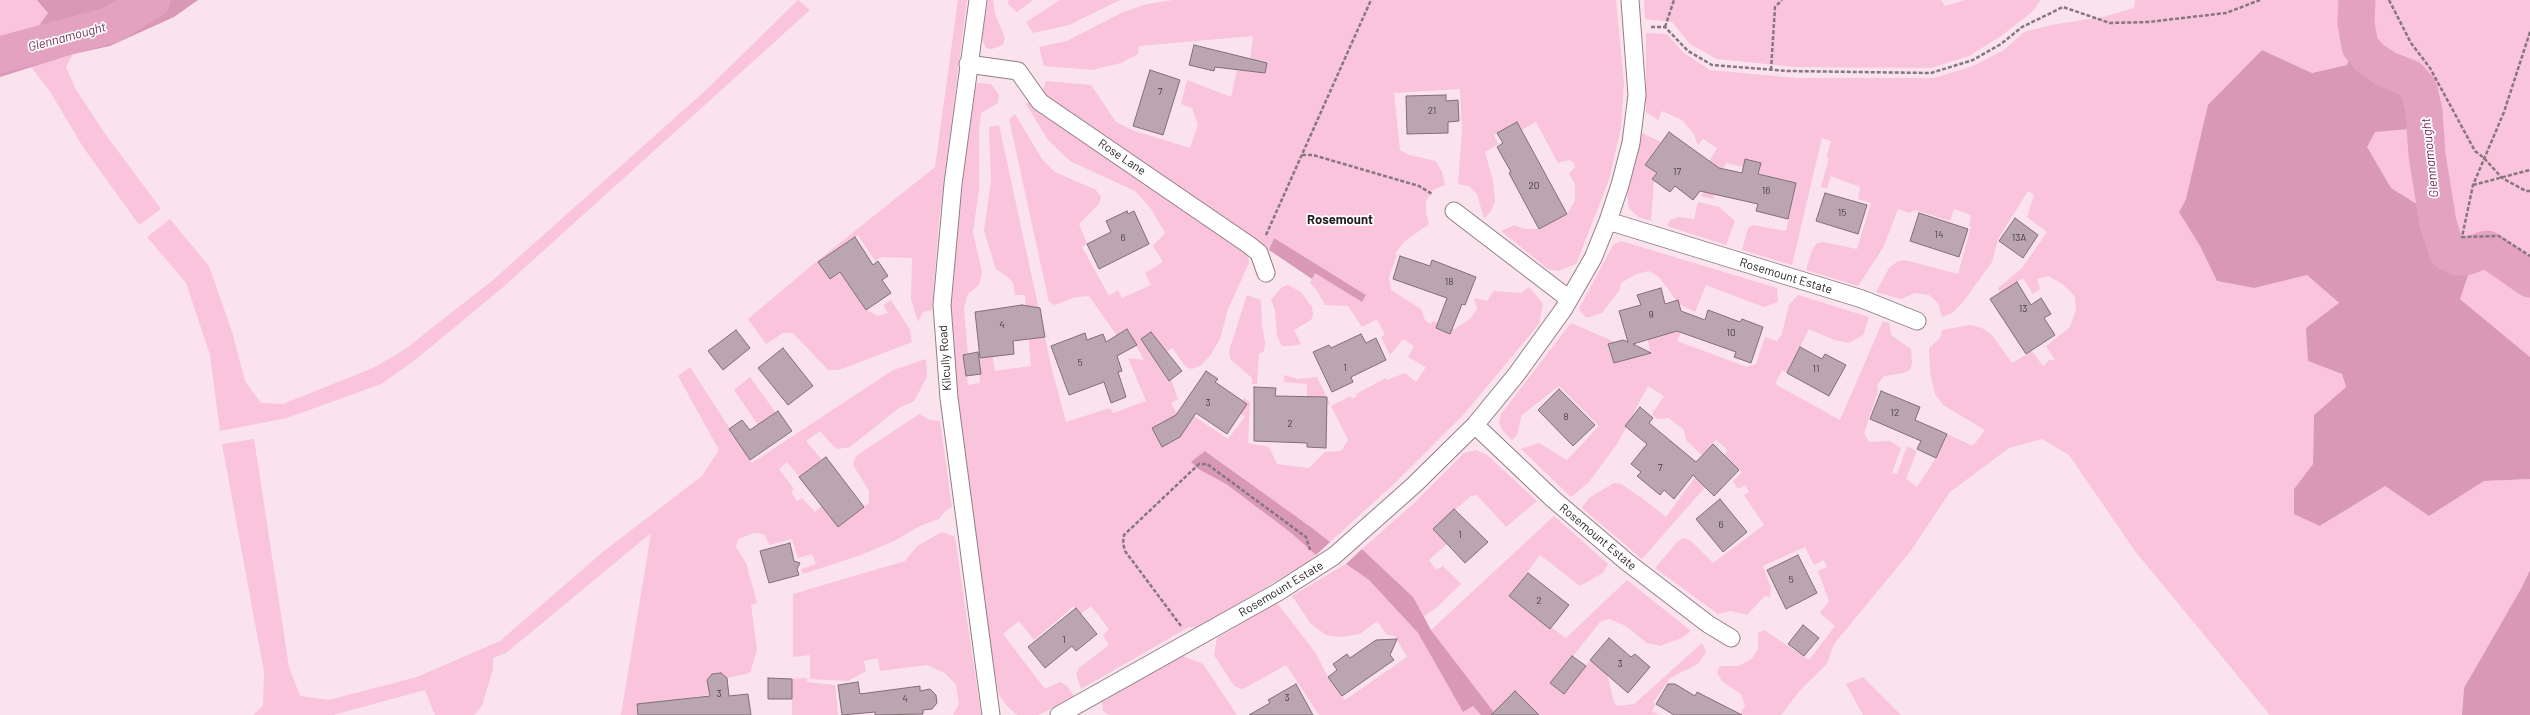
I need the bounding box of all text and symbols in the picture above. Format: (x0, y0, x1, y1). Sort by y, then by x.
water label: Glennamought (26, 19, 108, 55)
house number: 7 (1158, 86, 1162, 98)
house number: 21 (1428, 105, 1436, 117)
water label: Glennamought (2418, 117, 2442, 199)
street label: Rose Lane (1096, 136, 1148, 178)
house number: 17 (1673, 166, 1681, 178)
house number: 20 (1528, 180, 1540, 192)
house number: 16 (1762, 185, 1770, 197)
house number: 15 (1838, 207, 1846, 219)
district label: Rosemount (1307, 212, 1373, 228)
house number: 14 (1934, 229, 1944, 241)
house number: 6 (1120, 232, 1126, 244)
house number: 13A (2012, 232, 2026, 244)
street label: Rosemount Estate (1738, 255, 1834, 297)
house number: 18 (1445, 276, 1453, 288)
house number: 13 (2019, 303, 2027, 315)
house number: 9 (1648, 309, 1654, 321)
house number: 4 (999, 319, 1005, 331)
street label: Kilcully Road (936, 325, 954, 391)
house number: 10 (1726, 327, 1736, 339)
house number: 5 (1077, 357, 1083, 369)
house number: 1 (1343, 362, 1347, 374)
house number: 11 (1812, 363, 1820, 375)
house number: 3 (1205, 397, 1211, 409)
house number: 12 (1891, 407, 1899, 419)
house number: 8 (1563, 411, 1569, 423)
house number: 2 (1287, 418, 1293, 430)
house number: 7 (1658, 462, 1662, 474)
street label: Rosemount Estate (1557, 501, 1639, 573)
house number: 6 (1718, 519, 1724, 531)
house number: 1 (1458, 529, 1462, 541)
street label: Rosemount Estate (1236, 558, 1326, 620)
house number: 5 (1788, 574, 1794, 586)
house number: 2 (1536, 595, 1542, 607)
house number: 1 (1062, 634, 1066, 646)
house number: 3 (1617, 658, 1623, 670)
house number: 3 (716, 688, 722, 700)
house number: 3 (1284, 692, 1290, 704)
house number: 4 (902, 693, 908, 705)

